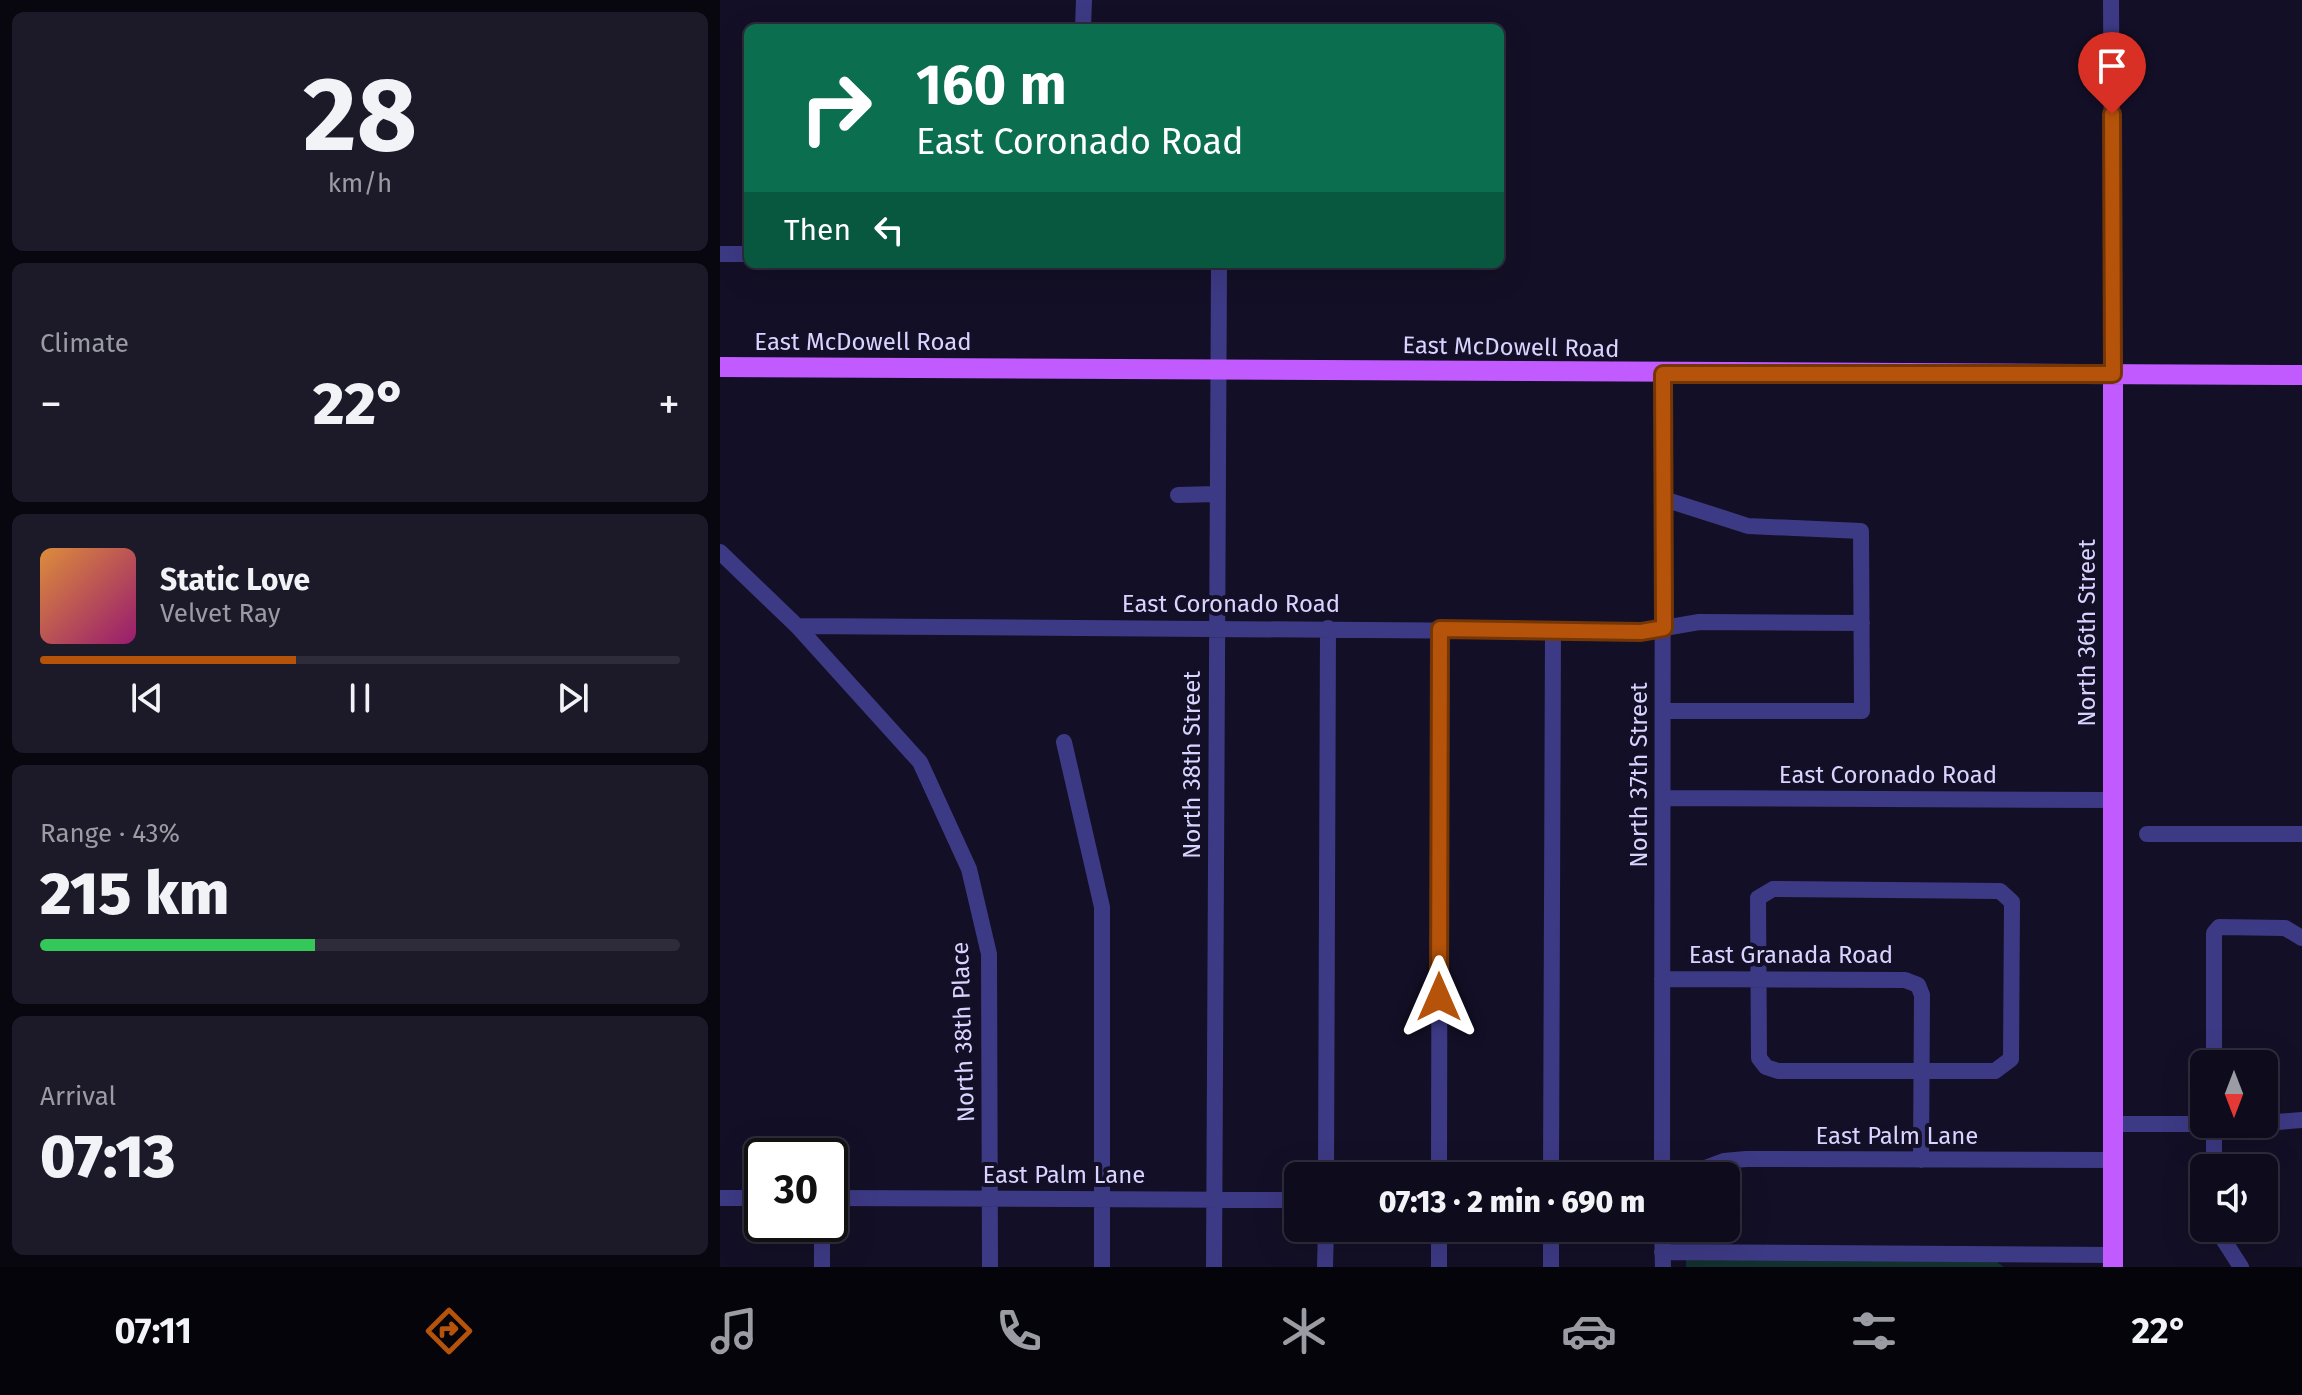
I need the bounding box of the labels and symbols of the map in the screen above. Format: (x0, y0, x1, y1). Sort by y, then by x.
pin (2078, 32, 2146, 114)
street label: East McDowell Road (754, 328, 972, 356)
street label: East McDowell Road (1402, 331, 1620, 363)
street label: North 36th Street (2073, 539, 2101, 727)
street label: East Coronado Road (1122, 590, 1340, 618)
street label: North 38th Street (1178, 671, 1206, 859)
street label: North 37th Street (1625, 682, 1653, 868)
street label: East Coronado Road (1779, 761, 1997, 789)
street label: North 38th Place (946, 941, 980, 1123)
street label: East Granada Road (1689, 941, 1893, 969)
position arrow (1397, 955, 1481, 1039)
north arrow (2190, 1050, 2278, 1138)
street label: East Palm Lane (1816, 1122, 1978, 1150)
speed limit sign: 30 (744, 1138, 848, 1242)
street label: East Palm Lane (983, 1161, 1145, 1189)

